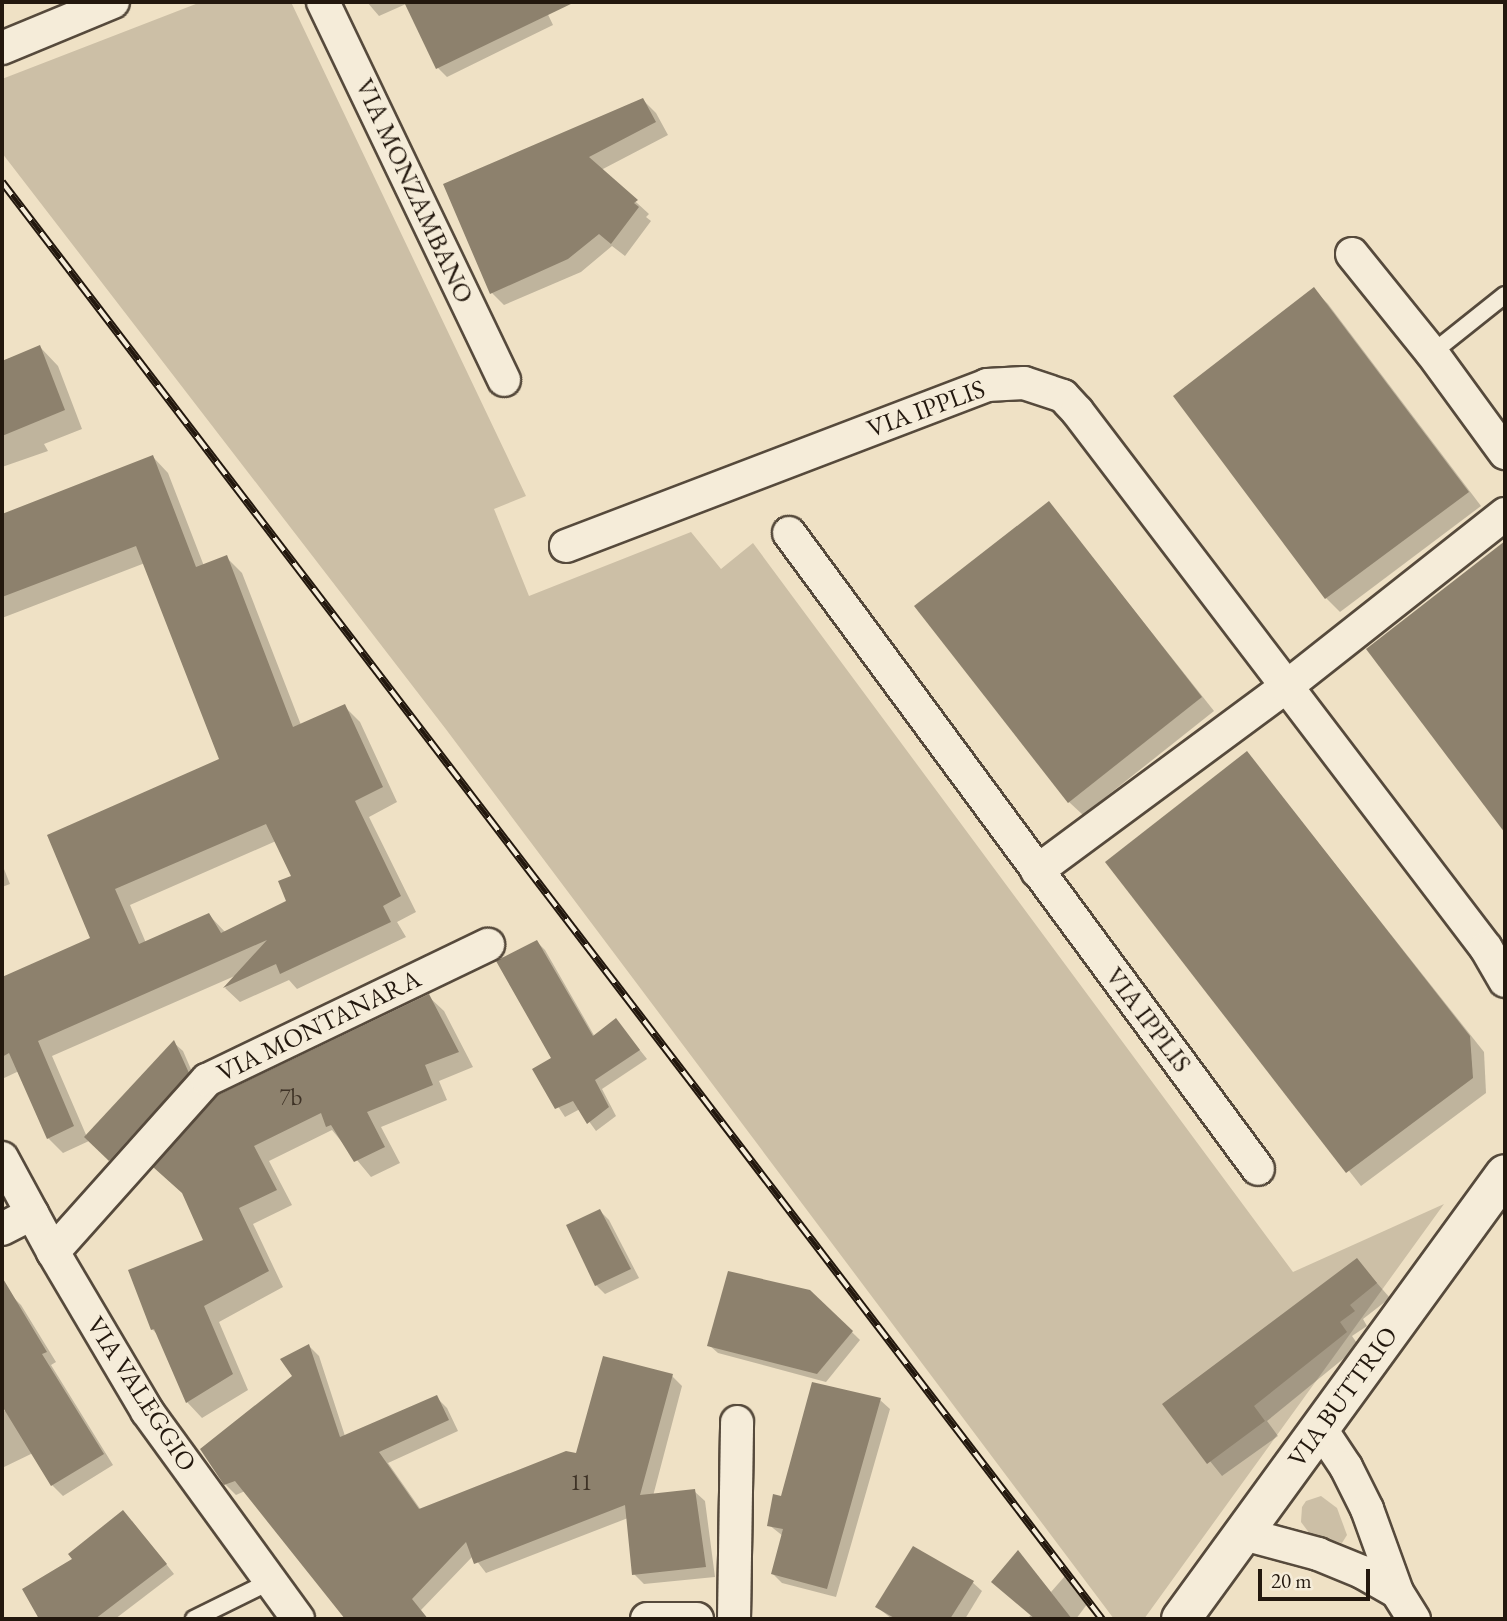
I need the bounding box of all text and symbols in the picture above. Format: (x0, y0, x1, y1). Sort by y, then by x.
street label: VIA MONZAMBANO (348, 74, 480, 308)
street label: VIA IPPLIS (863, 373, 989, 445)
street label: VIA IPPLIS (1098, 961, 1198, 1079)
street label: VIA MONTANARA (212, 963, 426, 1089)
house number: 7b (280, 1083, 302, 1111)
street label: VIA VALEGGIO (79, 1311, 203, 1477)
street label: VIA BUTTRIO (1282, 1321, 1404, 1473)
house number: 11 (570, 1468, 592, 1496)
scale bar (1262, 1554, 1374, 1598)
text: 20 m (1271, 1567, 1312, 1594)

